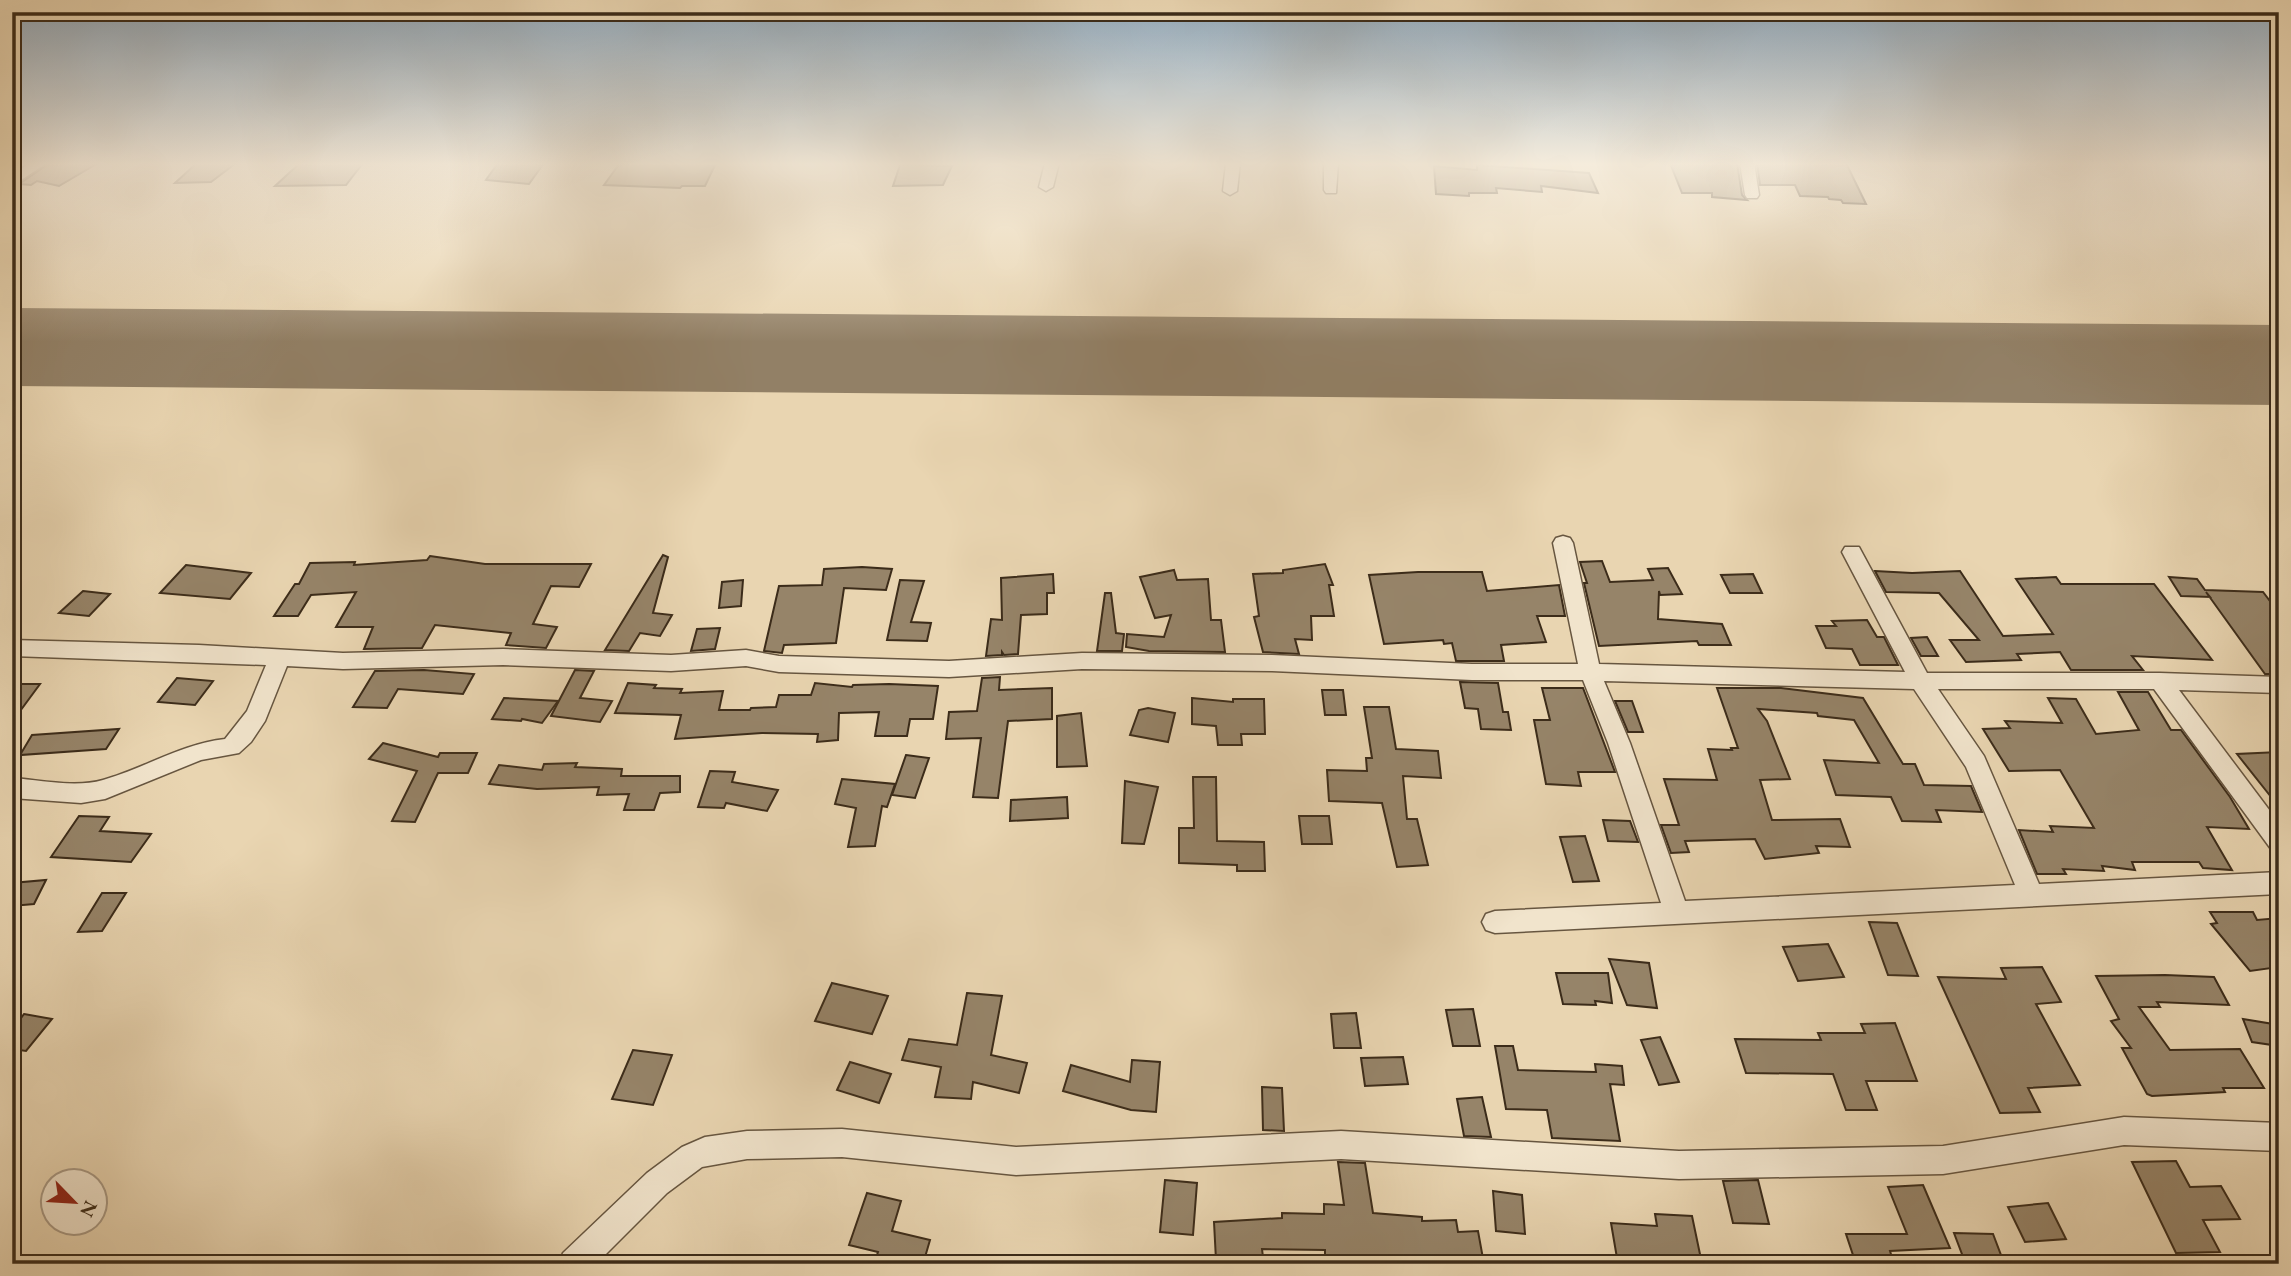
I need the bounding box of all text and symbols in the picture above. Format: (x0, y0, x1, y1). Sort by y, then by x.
north arrow (38, 1168, 108, 1238)
text: N (74, 1197, 104, 1222)

